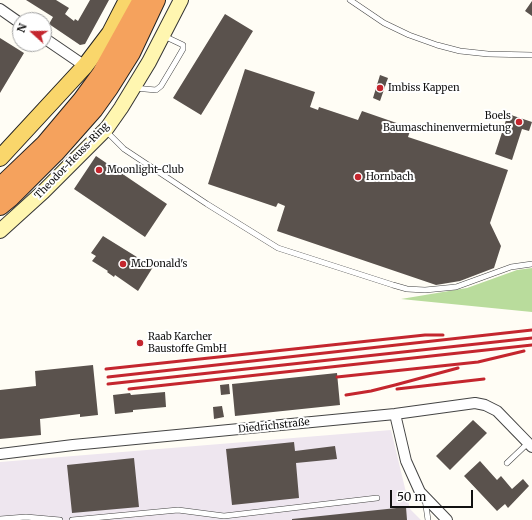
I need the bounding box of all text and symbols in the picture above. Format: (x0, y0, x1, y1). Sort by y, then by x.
north arrow (12, 12, 52, 52)
text: N (14, 21, 30, 35)
place label: Imbiss Kappen (388, 82, 460, 94)
marker: Imbiss Kappen (375, 83, 385, 93)
place label: Boels Baumaschinenvermietung (383, 110, 511, 134)
marker: Boels Baumaschinenvermietung (514, 117, 524, 127)
street label: Theodor-Heuss-Ring (32, 120, 112, 202)
place label: Moonlight-Club (107, 164, 184, 176)
marker: Moonlight-Club (94, 165, 104, 175)
place label: Hornbach (366, 171, 414, 183)
marker: Hornbach (353, 172, 363, 182)
place label: McDonald's (131, 258, 187, 270)
marker: McDonald's (118, 259, 128, 269)
place label: Raab Karcher Baustoffe GmbH (148, 331, 227, 354)
marker: Raab Karcher Baustoffe GmbH (135, 338, 145, 348)
street label: Diedrichstraße (238, 416, 310, 436)
scale bar (392, 482, 475, 508)
text: 50 m (397, 489, 426, 504)

